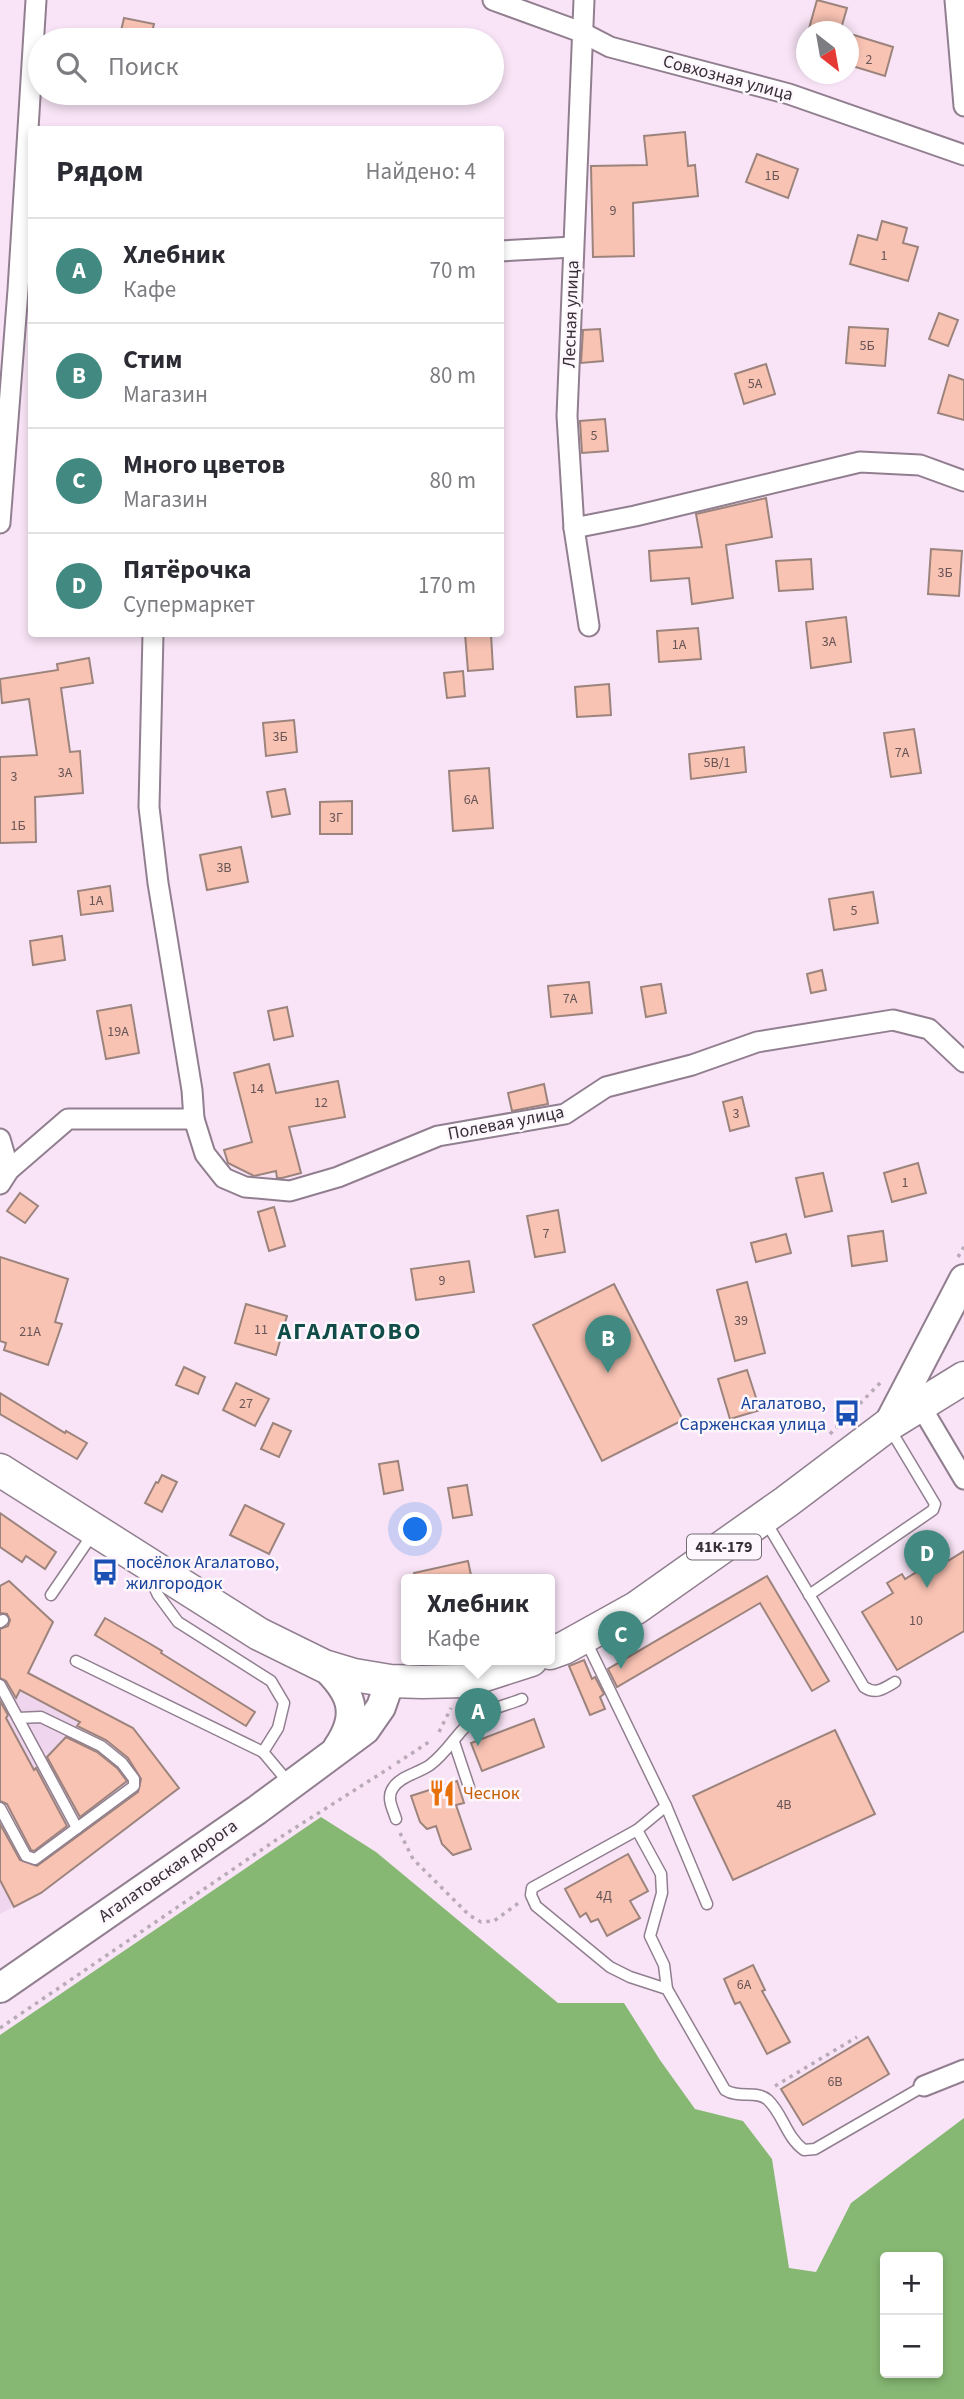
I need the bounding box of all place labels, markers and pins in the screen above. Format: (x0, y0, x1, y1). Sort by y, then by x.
pin: B (585, 1315, 631, 1373)
place label: Агалатово, Сарженская улица (679, 1391, 826, 1437)
bus stop icon: Агалатово, Сарженская улица (832, 1398, 862, 1428)
pin: D (904, 1530, 950, 1588)
place label: посёлок Агалатово, жилгородок (126, 1550, 279, 1596)
bus stop icon: посёлок Агалатово, жилгородок (90, 1557, 120, 1587)
pin: C (598, 1611, 644, 1669)
pin: A (455, 1688, 501, 1746)
restaurant icon: Чеснок (427, 1778, 457, 1808)
place label: Чеснок (463, 1781, 520, 1806)

